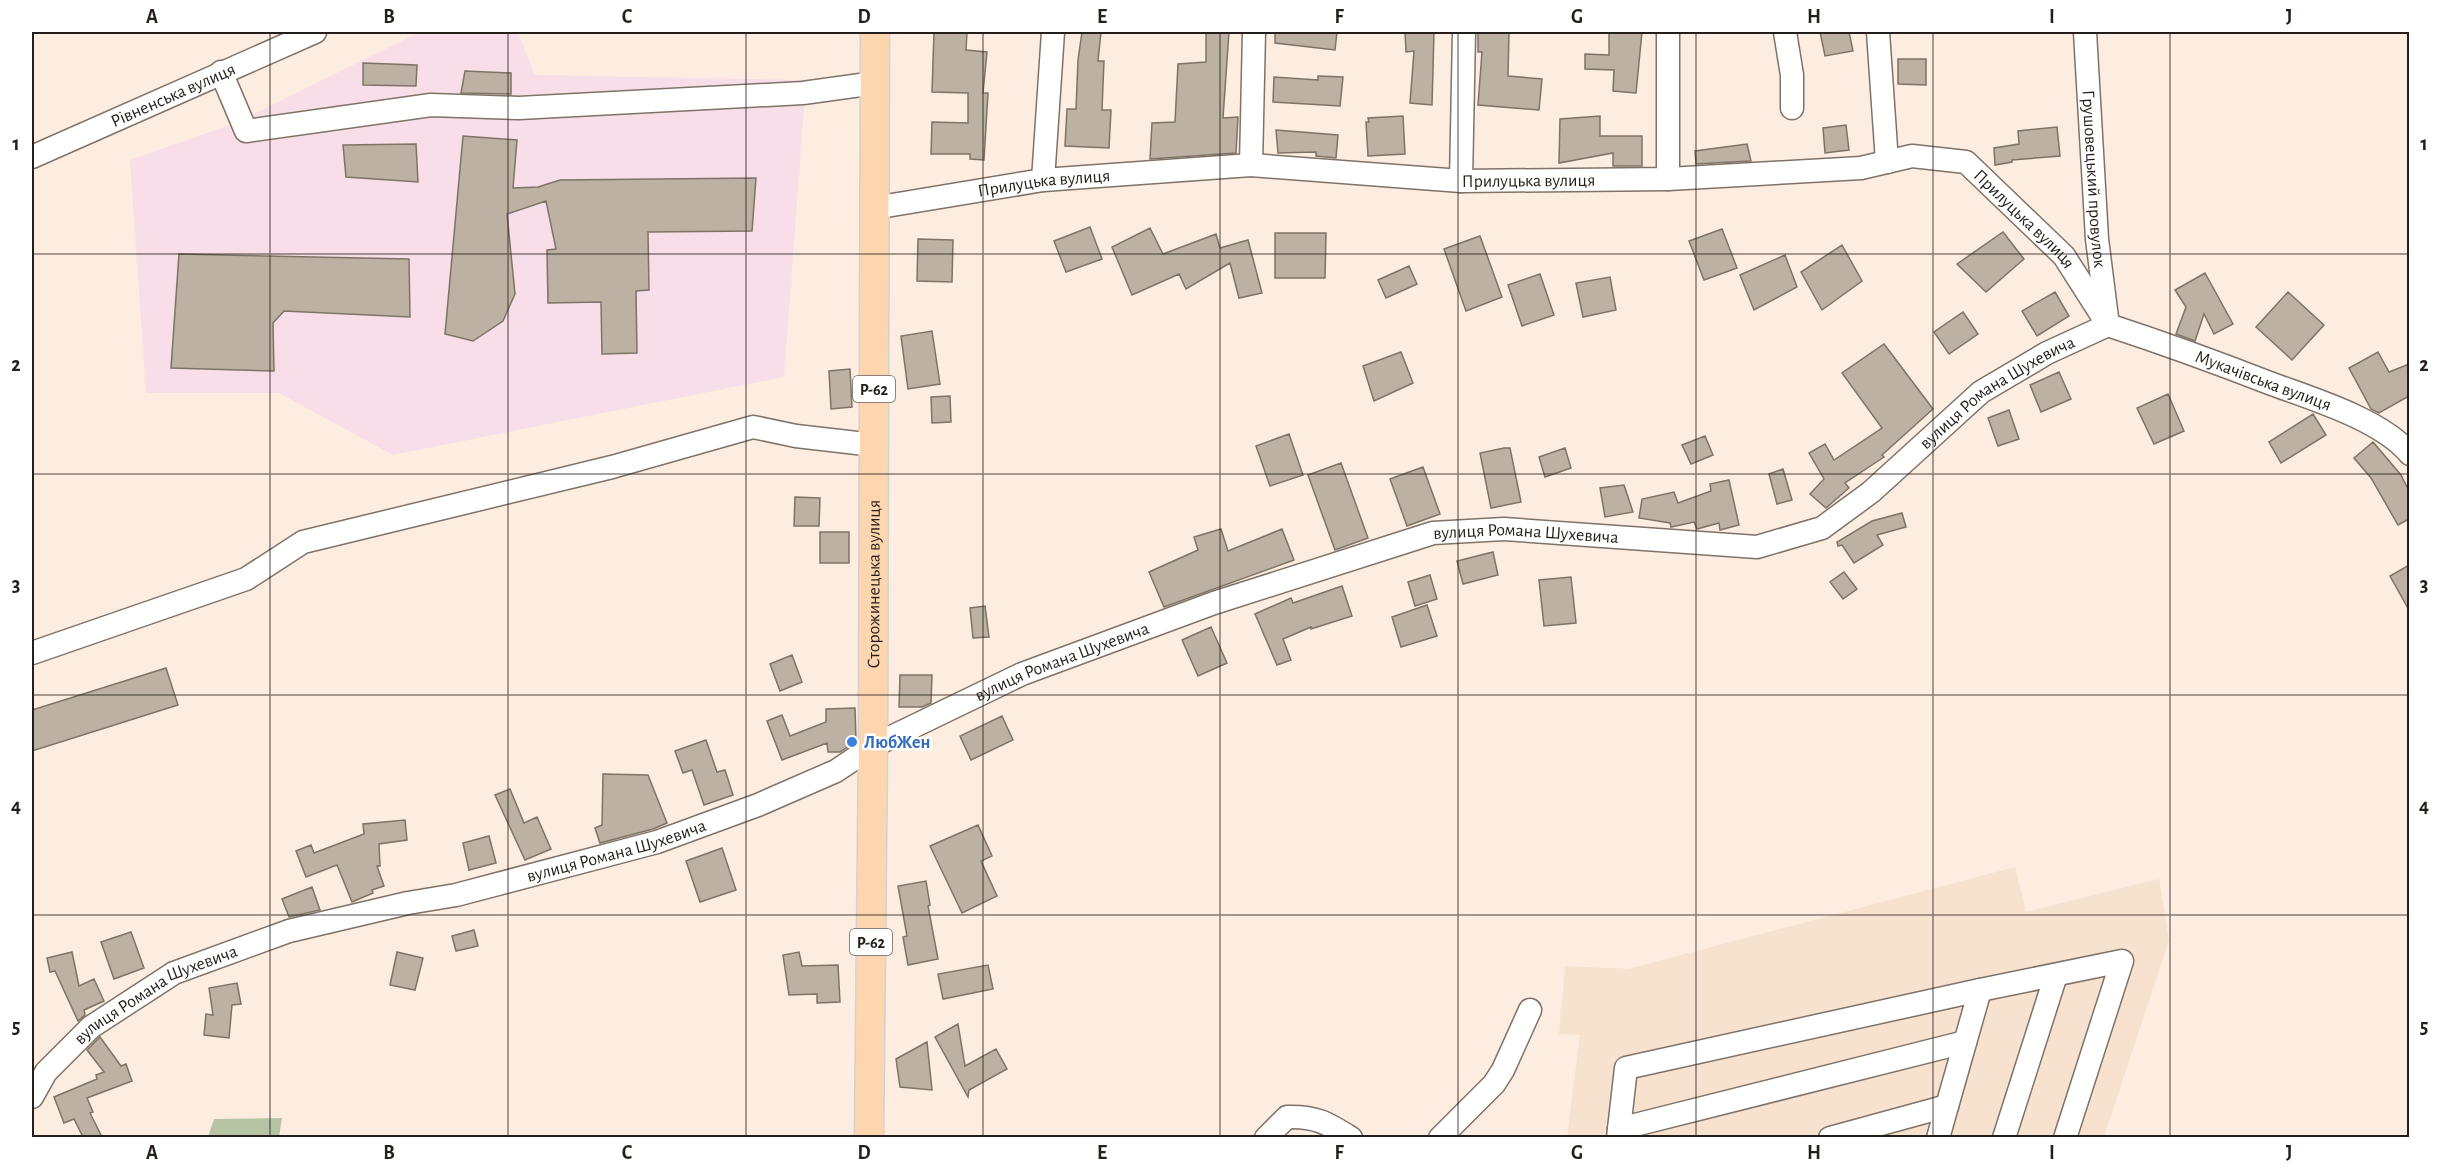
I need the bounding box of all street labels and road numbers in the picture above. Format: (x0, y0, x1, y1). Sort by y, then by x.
street label: Рівненська вулиця (108, 60, 238, 131)
street label: Грушовецький провулок (2078, 90, 2109, 269)
street label: Прилуцька вулиця (1970, 166, 2077, 272)
street label: Прилуцька вулиця (976, 167, 1111, 201)
street label: Прилуцька вулиця (1462, 172, 1595, 191)
street label: вулиця Романа Шухевича (1917, 333, 2078, 453)
street label: Мукачівська вулиця (2193, 348, 2334, 415)
road number: Р-62 (853, 376, 895, 402)
street label: Сторожинецька вулиця (865, 500, 884, 668)
street label: вулиця Романа Шухевича (1433, 521, 1619, 547)
street label: вулиця Романа Шухевича (972, 620, 1152, 705)
street label: вулиця Романа Шухевича (525, 817, 709, 886)
road number: Р-62 (850, 929, 892, 955)
street label: вулиця Романа Шухевича (71, 943, 240, 1048)

